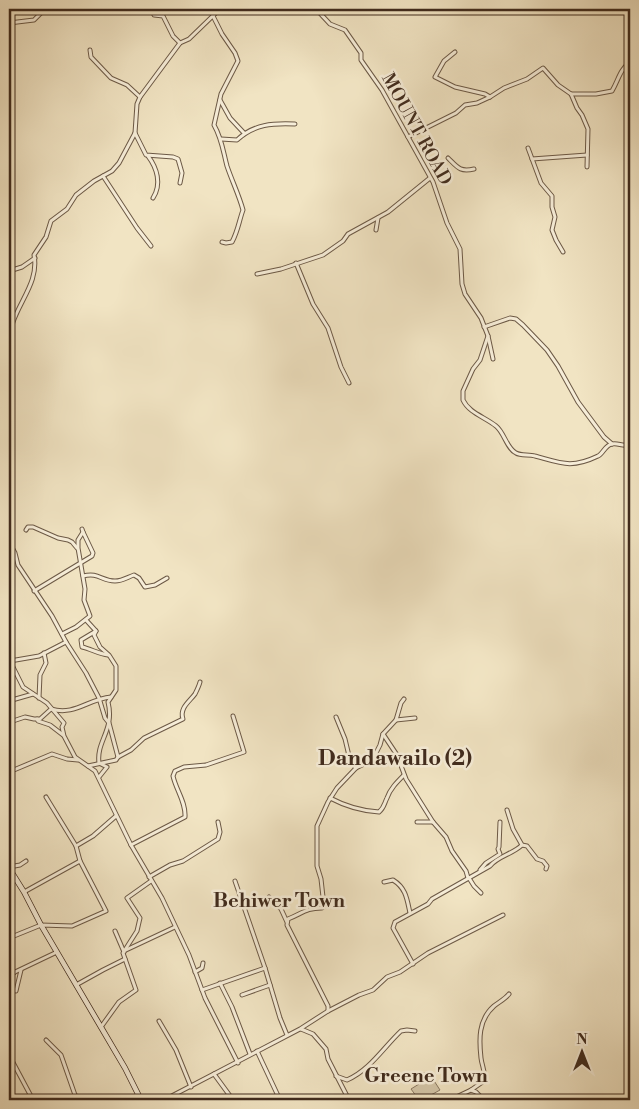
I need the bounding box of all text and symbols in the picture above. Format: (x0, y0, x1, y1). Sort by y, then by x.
street label: MOUNT ROAD (376, 69, 457, 189)
district label: Dandawailo (2) (318, 745, 472, 772)
district label: Behiwer Town (213, 889, 346, 914)
north arrow (556, 1026, 606, 1076)
text: N (576, 1031, 588, 1049)
district label: Greene Town (364, 1064, 488, 1089)

